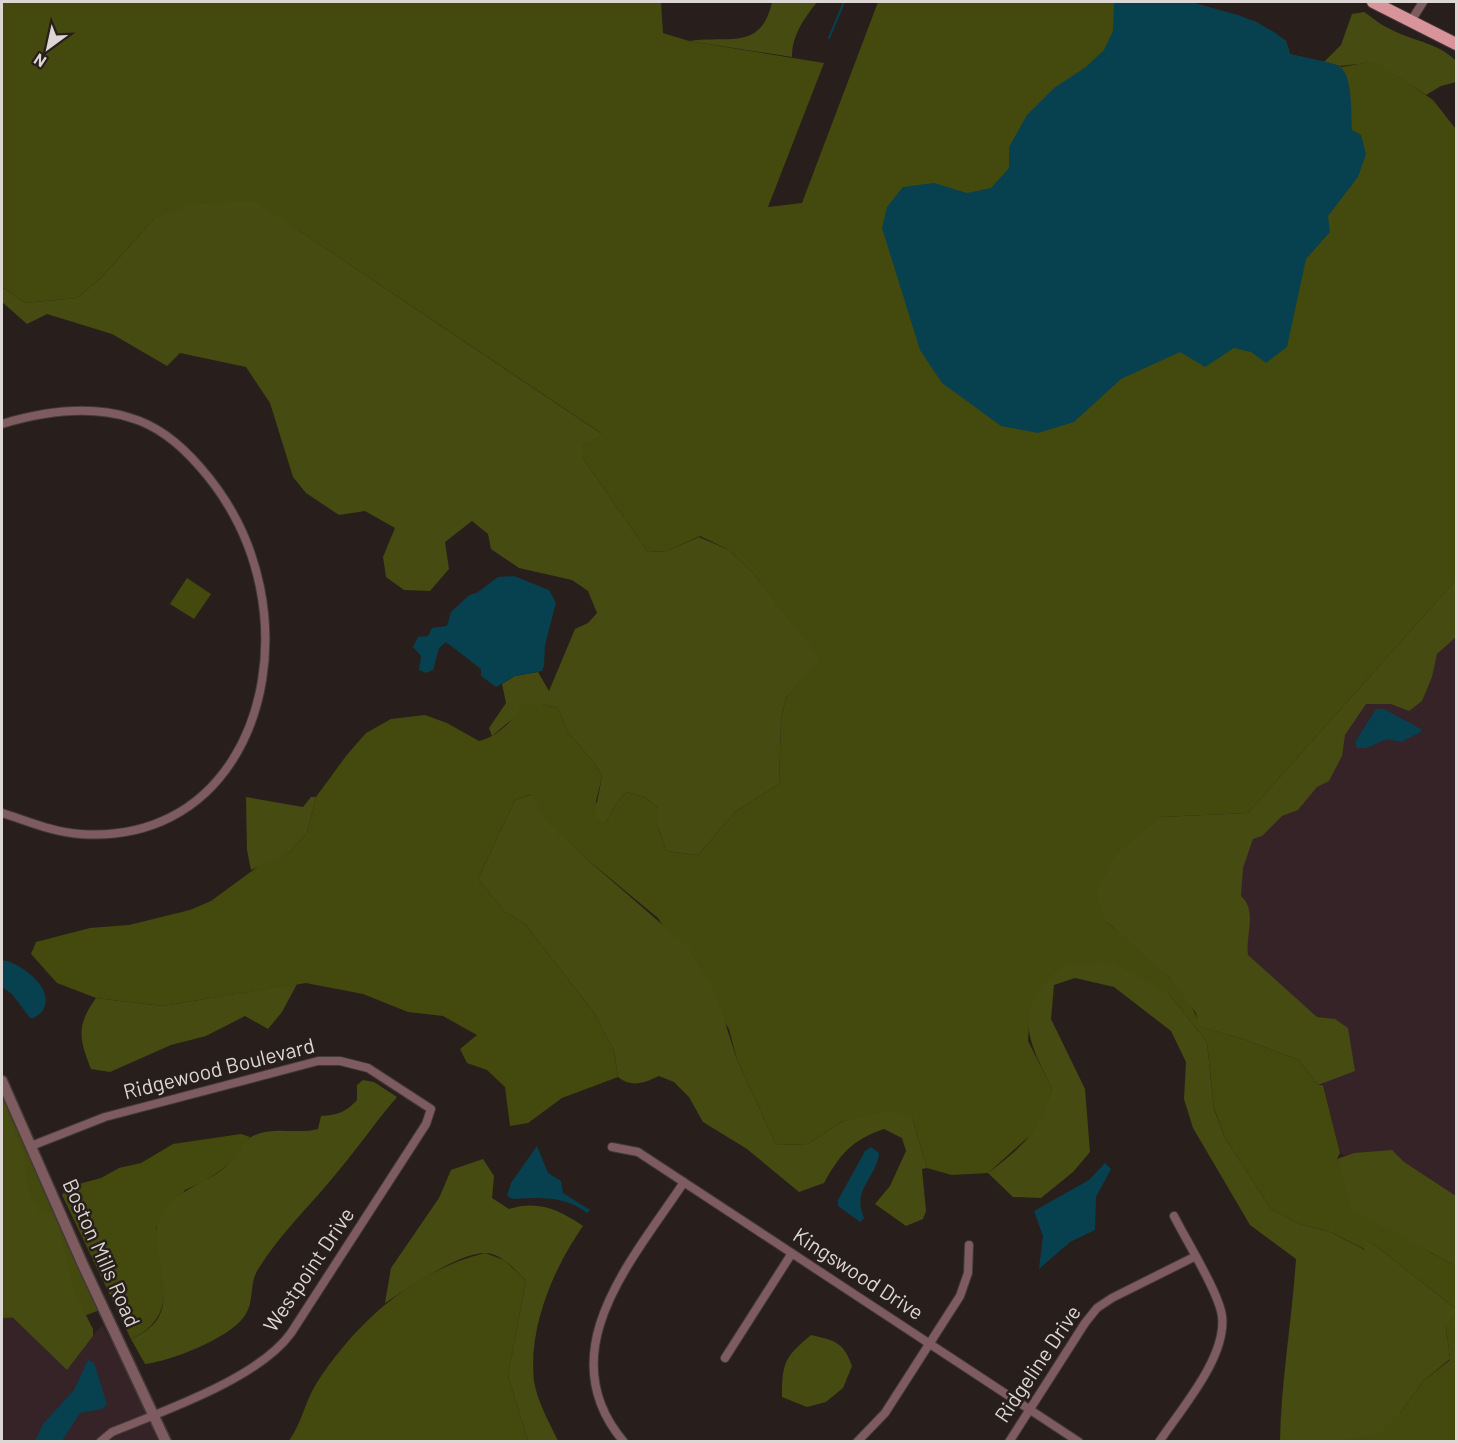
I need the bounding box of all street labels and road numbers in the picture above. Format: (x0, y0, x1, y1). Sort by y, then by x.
street label: Ridgewood Boulevard (120, 1032, 317, 1103)
street label: Boston Mills Road (58, 1174, 146, 1330)
street label: Westpoint Drive (257, 1202, 358, 1336)
street label: Kingswood Drive (789, 1221, 929, 1324)
street label: Ridgeline Drive (988, 1300, 1085, 1426)

